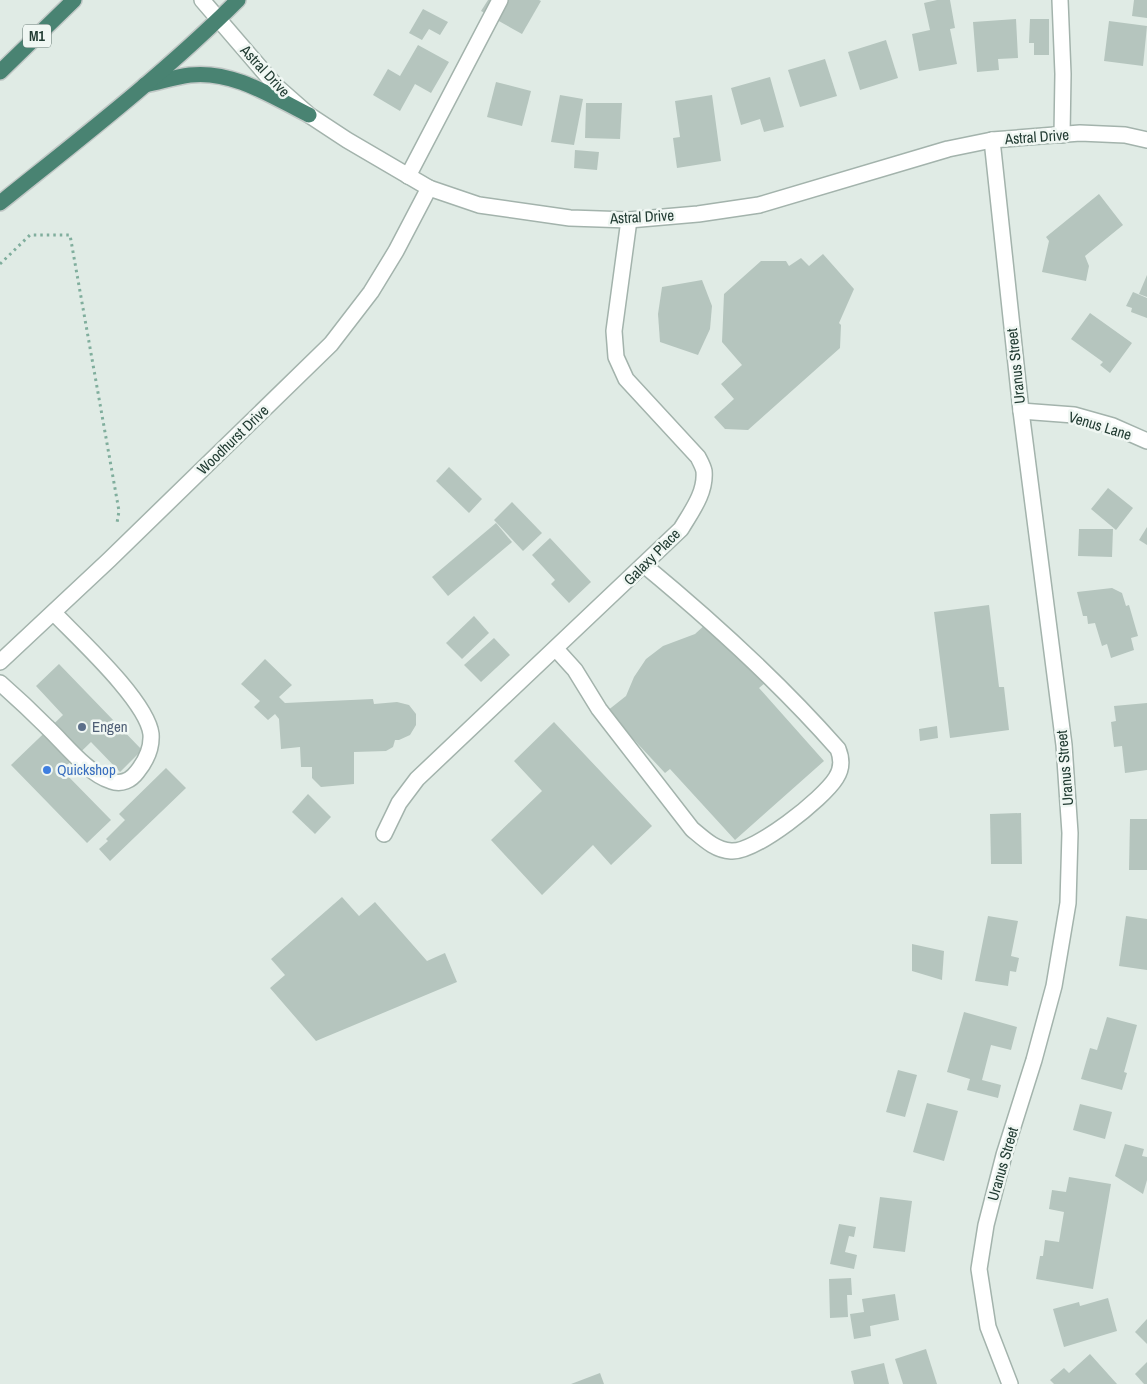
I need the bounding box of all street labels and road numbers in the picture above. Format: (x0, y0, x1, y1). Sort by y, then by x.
road number: M1 (23, 24, 51, 48)
street label: Astral Drive (235, 39, 295, 101)
street label: Astral Drive (1003, 124, 1070, 149)
street label: Astral Drive (608, 204, 675, 229)
street label: Uranus Street (1001, 327, 1030, 405)
street label: Woodhurst Drive (192, 400, 273, 479)
street label: Venus Lane (1066, 406, 1134, 445)
street label: Galaxy Place (619, 523, 685, 590)
street label: Uranus Street (1051, 729, 1078, 807)
street label: Uranus Street (982, 1124, 1023, 1203)

